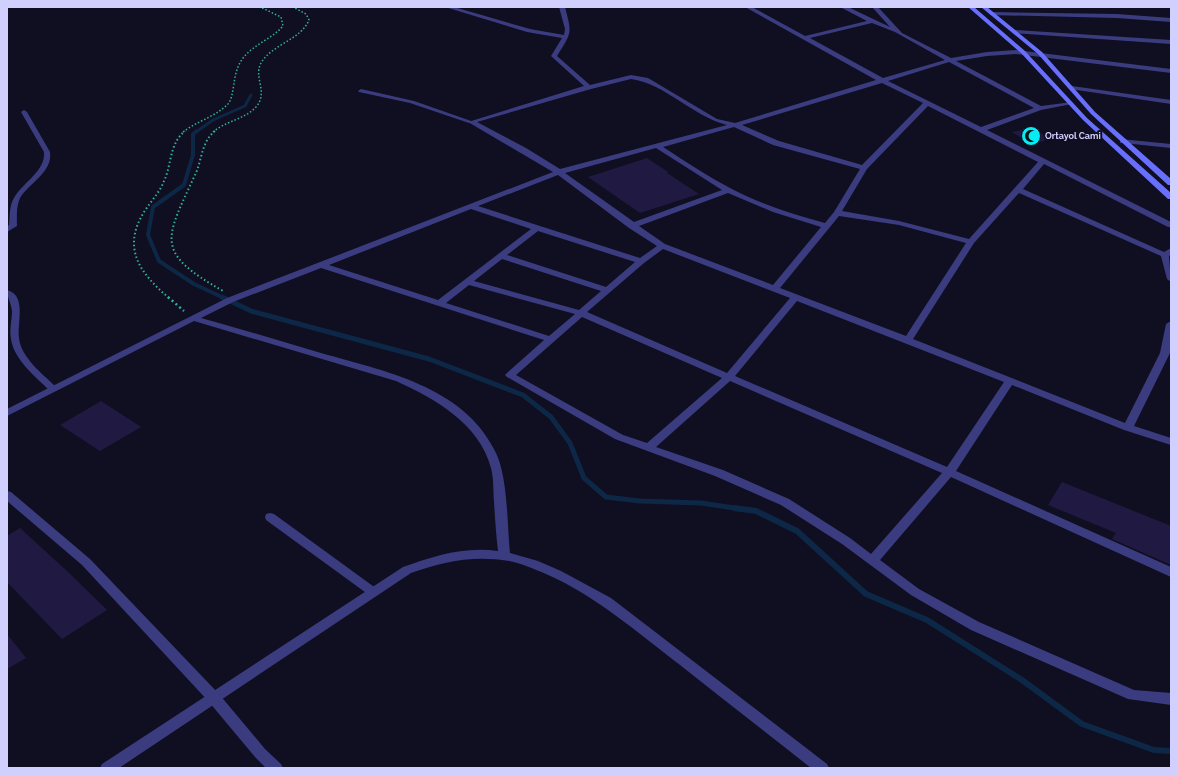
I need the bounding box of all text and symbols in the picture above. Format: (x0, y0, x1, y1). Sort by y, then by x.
mosque icon: Ortayol Cami (1020, 125, 1042, 147)
place label: Ortayol Cami (1045, 131, 1101, 141)

